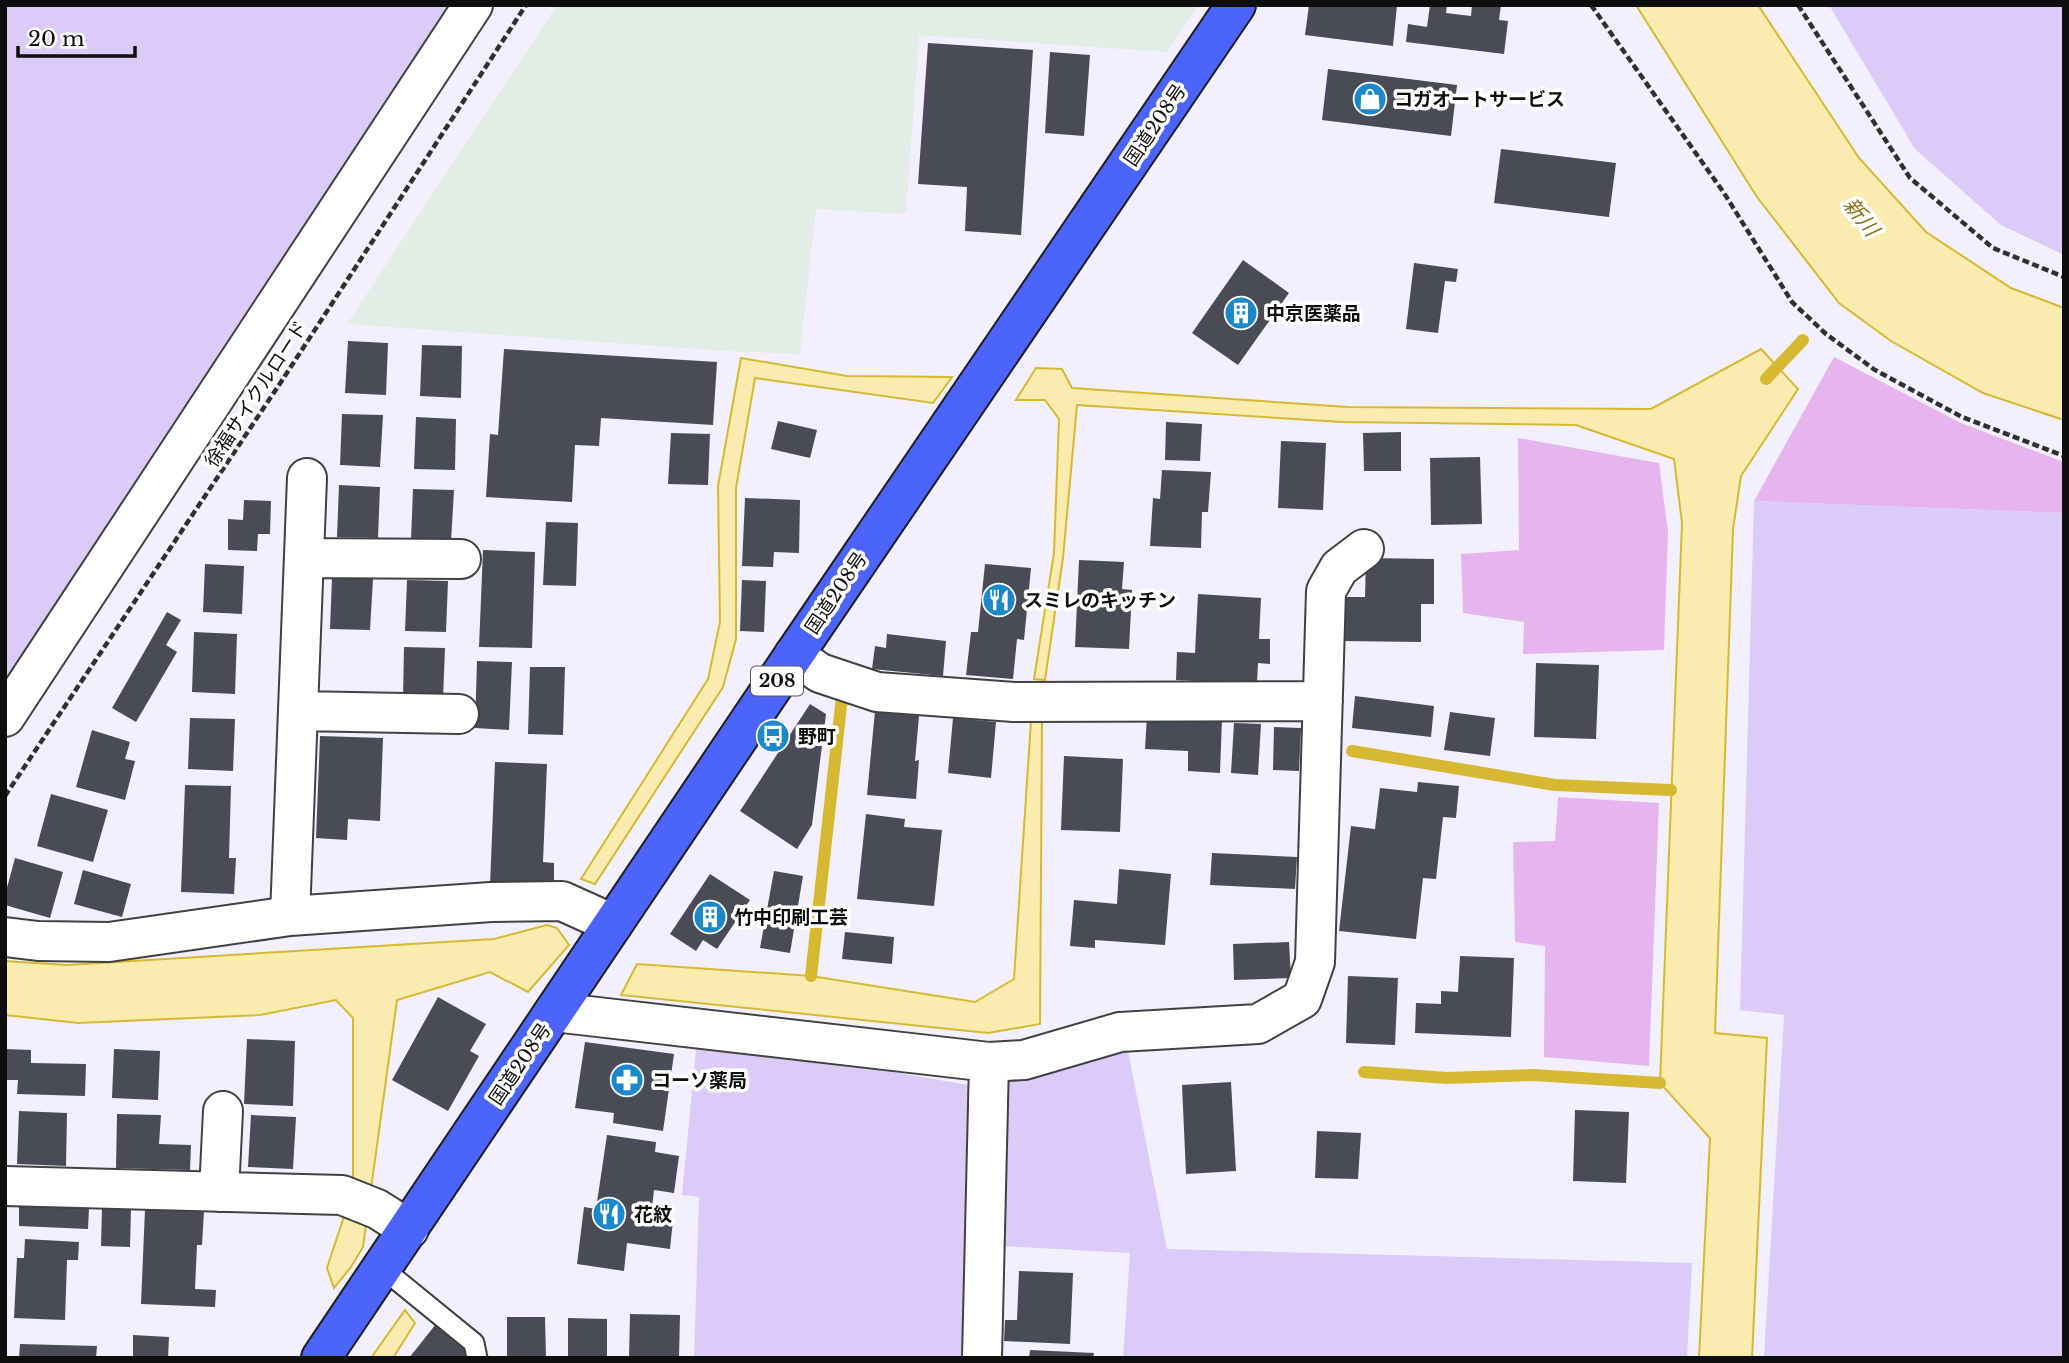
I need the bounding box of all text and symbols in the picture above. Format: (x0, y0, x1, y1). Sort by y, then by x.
scale bar (18, 14, 135, 58)
text: 20 m (28, 26, 85, 52)
street label: 国道208号 (1119, 80, 1191, 170)
shop icon: コガオートサービス (1351, 80, 1389, 118)
place label: コガオートサービス (1394, 88, 1565, 111)
water label: 新川 (1838, 192, 1886, 243)
building icon: 中京医薬品 (1222, 294, 1260, 332)
place label: 中京医薬品 (1266, 302, 1361, 325)
street label: 徐福サイクルロード (200, 316, 312, 472)
street label: 国道208号 (800, 548, 872, 638)
restaurant icon: スミレのキッチン (980, 581, 1018, 619)
place label: スミレのキッチン (1024, 589, 1176, 612)
road number: 208 (751, 666, 803, 696)
bus stop icon: 野町 (754, 717, 792, 755)
place label: 野町 (798, 725, 836, 748)
building icon: 竹中印刷工芸 (691, 898, 729, 936)
place label: 竹中印刷工芸 (734, 906, 848, 929)
street label: 国道208号 (484, 1019, 556, 1109)
pharmacy icon: コーソ薬局 (608, 1061, 646, 1099)
place label: コーソ薬局 (652, 1069, 747, 1092)
restaurant icon: 花紋 (590, 1195, 628, 1233)
place label: 花紋 (634, 1203, 672, 1226)

